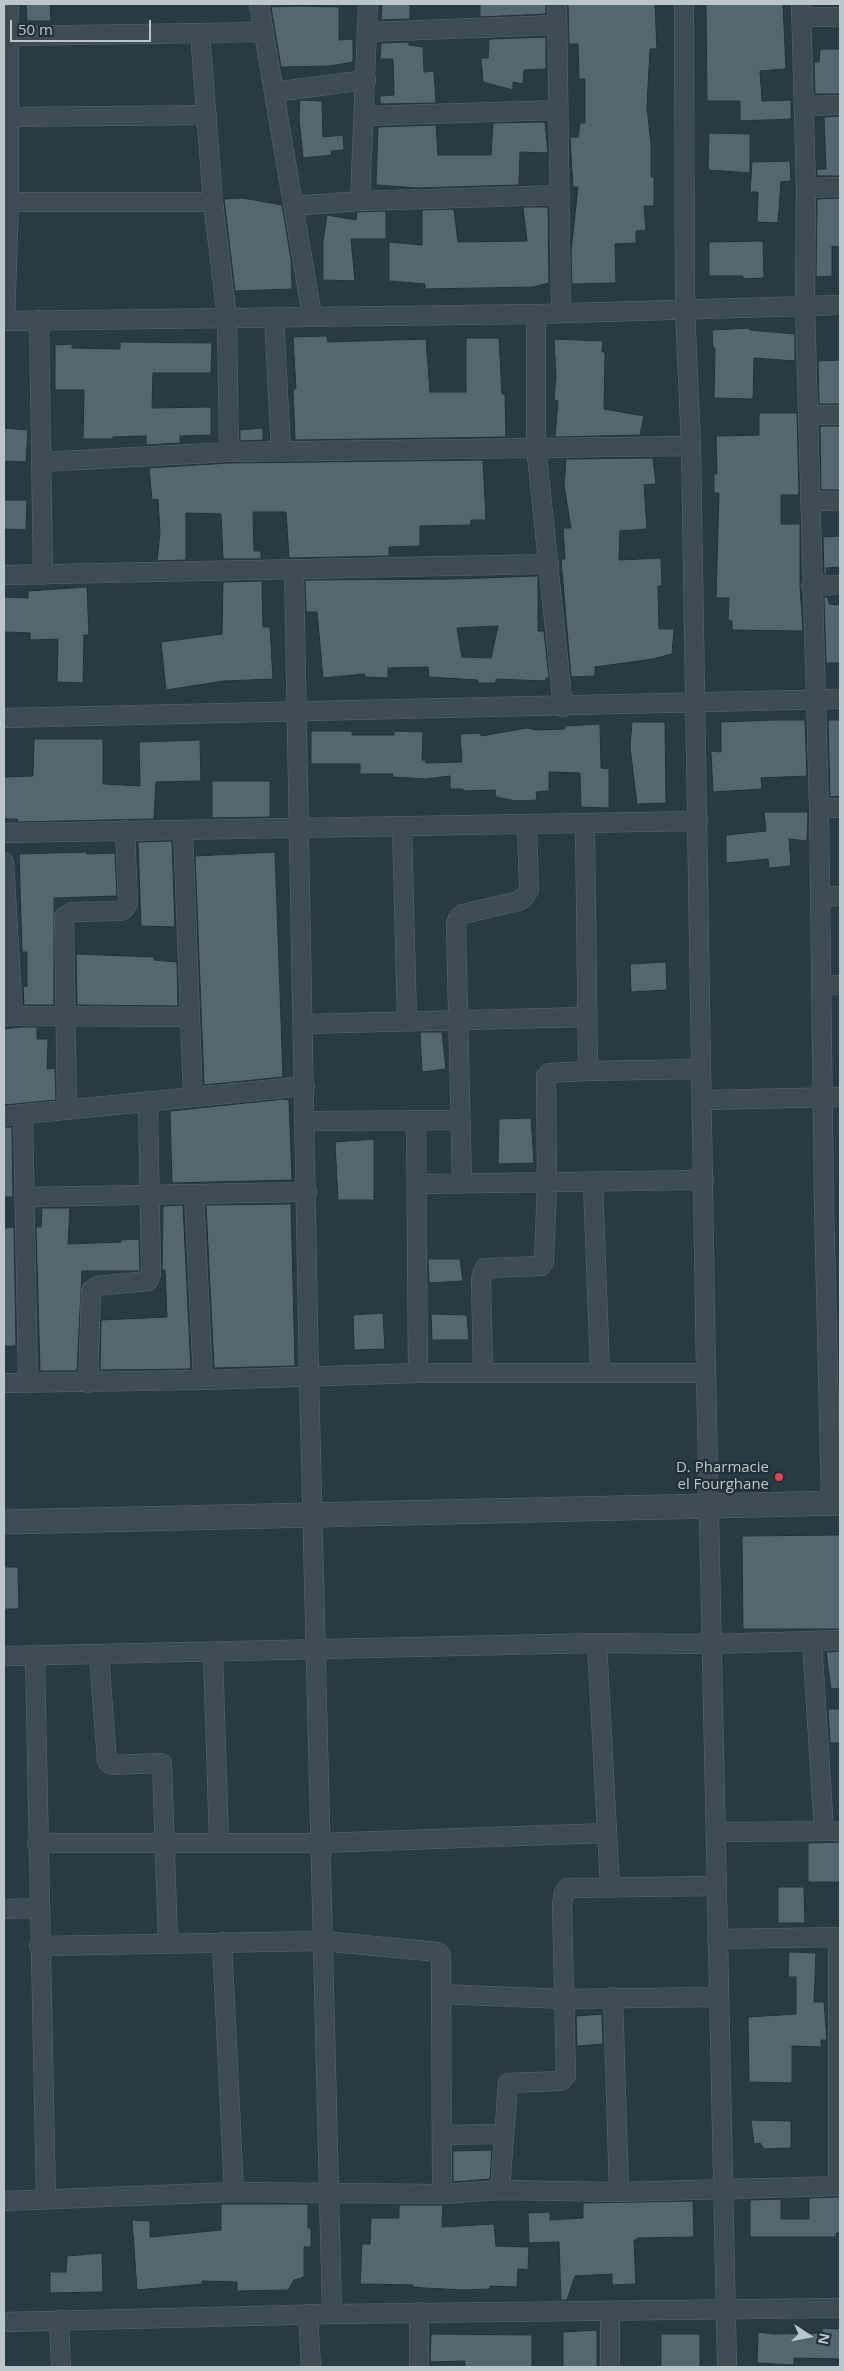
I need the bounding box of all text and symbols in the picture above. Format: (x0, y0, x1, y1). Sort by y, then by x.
scale bar (12, 10, 154, 42)
text: 50 m (18, 19, 53, 39)
place label: D. Pharmacie el Fourghane (676, 1459, 769, 1494)
marker: D. Pharmacie el Fourghane (773, 1471, 785, 1483)
north arrow (784, 2311, 834, 2361)
text: N (814, 2332, 835, 2346)

